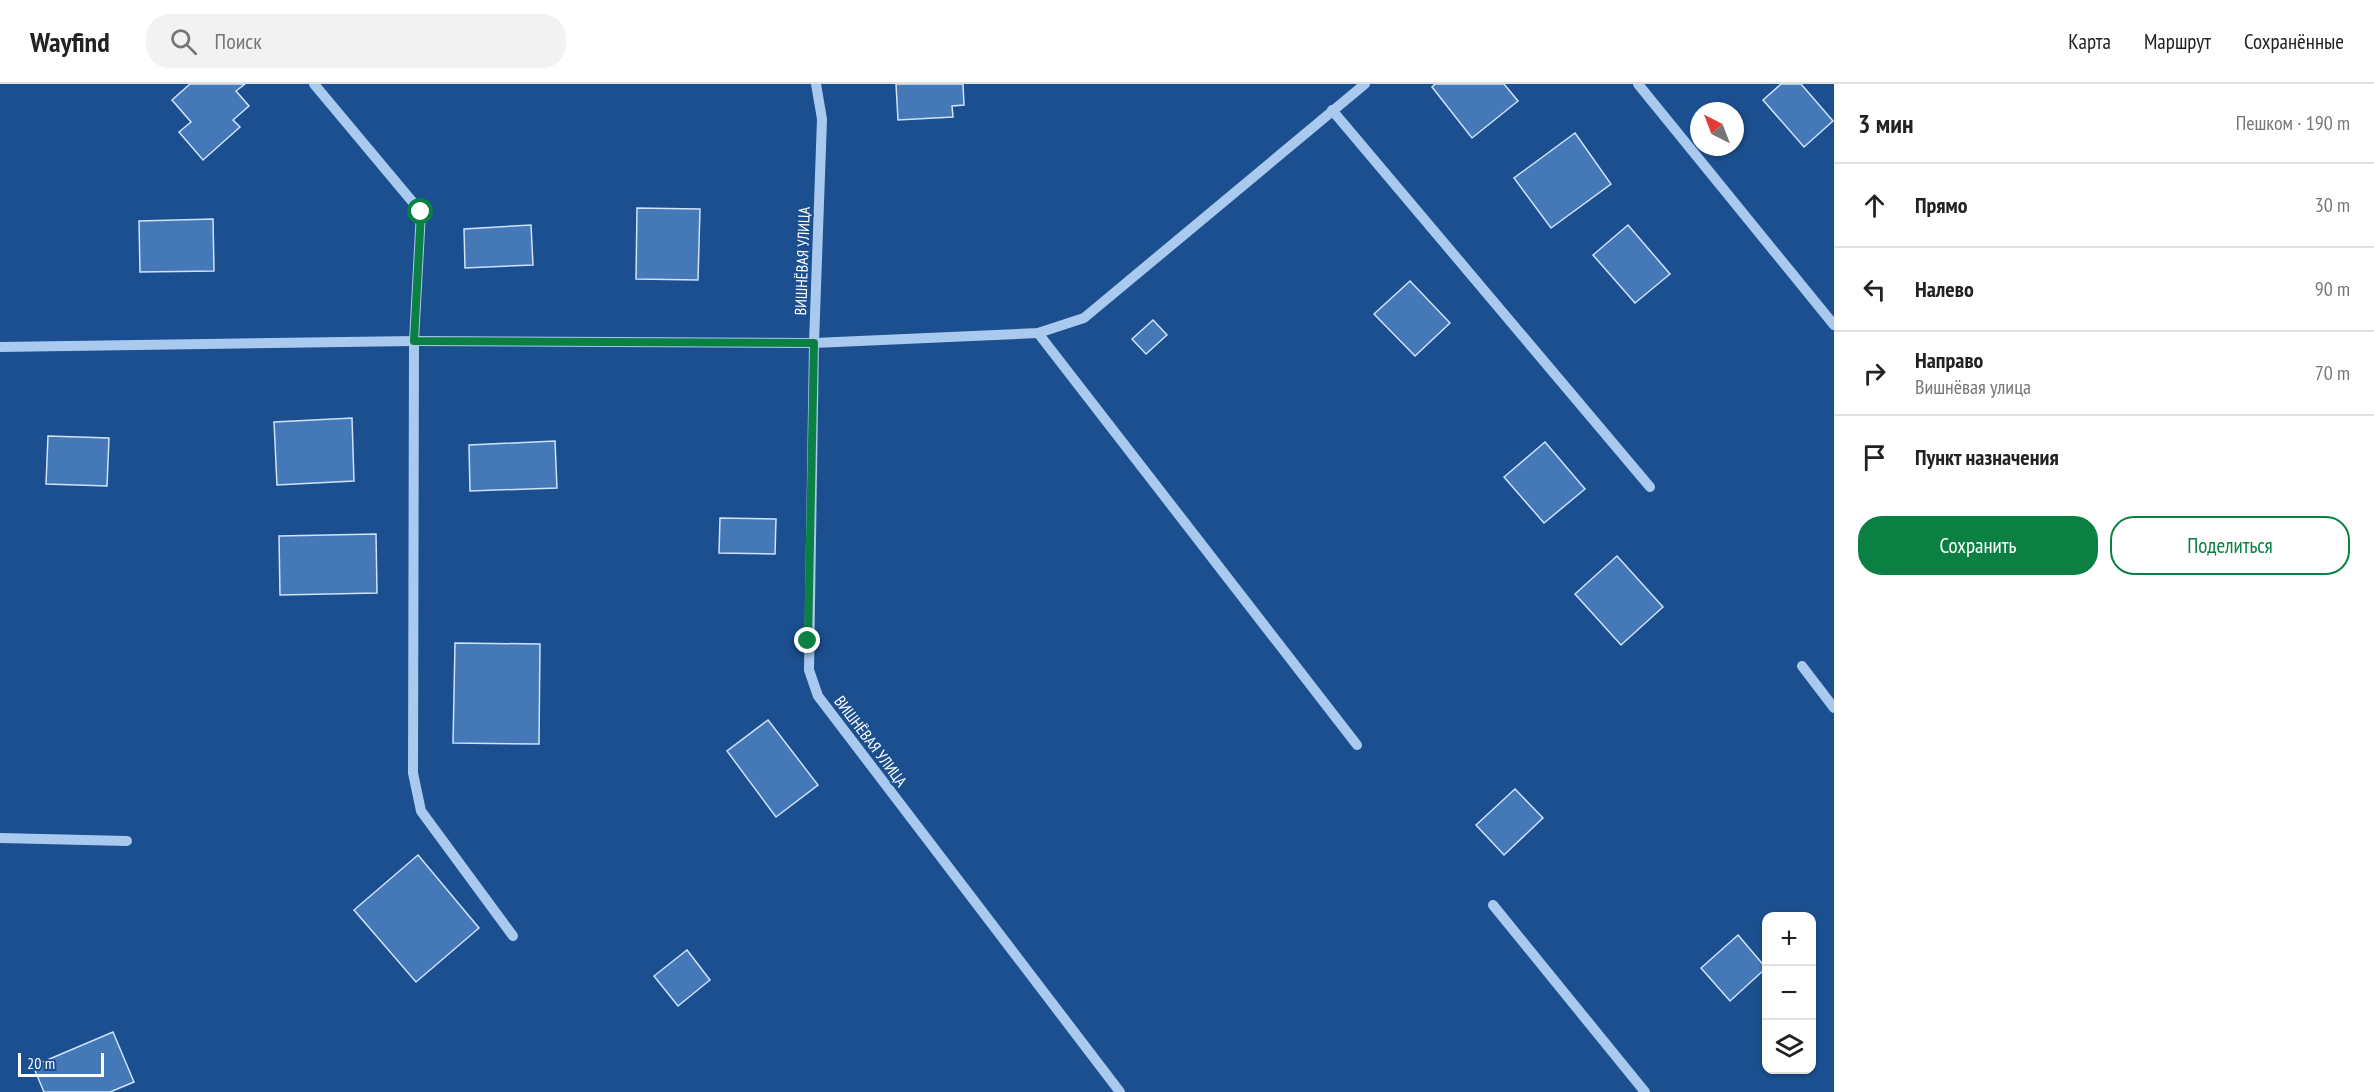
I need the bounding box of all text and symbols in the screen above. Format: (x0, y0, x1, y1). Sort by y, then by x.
search box (146, 14, 566, 68)
text: Wayfind (30, 23, 110, 60)
icon: search (167, 25, 200, 58)
text: Поиск (215, 27, 262, 55)
text: Карта (2068, 28, 2111, 55)
text: Маршрут (2144, 28, 2211, 55)
text: Сохранённые (2244, 28, 2344, 55)
north arrow (1690, 102, 1744, 156)
text: 3 мин (1858, 107, 1913, 140)
text: Пешком · 190 m (2236, 110, 2350, 136)
icon: ahead (1858, 189, 1891, 222)
text: Прямо (1915, 191, 1968, 219)
text: 30 m (2315, 192, 2350, 218)
route start (407, 198, 433, 224)
street label: ВИШНЁВАЯ УЛИЦА (790, 206, 814, 316)
icon: left (1858, 273, 1891, 306)
text: Налево (1915, 275, 1974, 303)
text: 90 m (2315, 276, 2350, 302)
text: Направо (1915, 346, 1983, 374)
icon: right (1858, 357, 1891, 390)
text: 70 m (2315, 360, 2350, 386)
text: Вишнёвая улица (1915, 374, 2031, 400)
icon: arrive (1858, 441, 1891, 474)
text: Пункт назначения (1915, 443, 2059, 471)
button: Сохранить (1858, 516, 2098, 575)
button: Поделиться (2110, 516, 2350, 575)
route end (794, 627, 820, 653)
street label: ВИШНЁВАЯ УЛИЦА (830, 692, 912, 791)
map controls (1762, 912, 1816, 1074)
button: + (1762, 912, 1816, 966)
button: − (1762, 966, 1816, 1020)
button: layers (1762, 1020, 1816, 1074)
scale bar (18, 1050, 104, 1078)
text: 20 m (27, 1053, 55, 1073)

